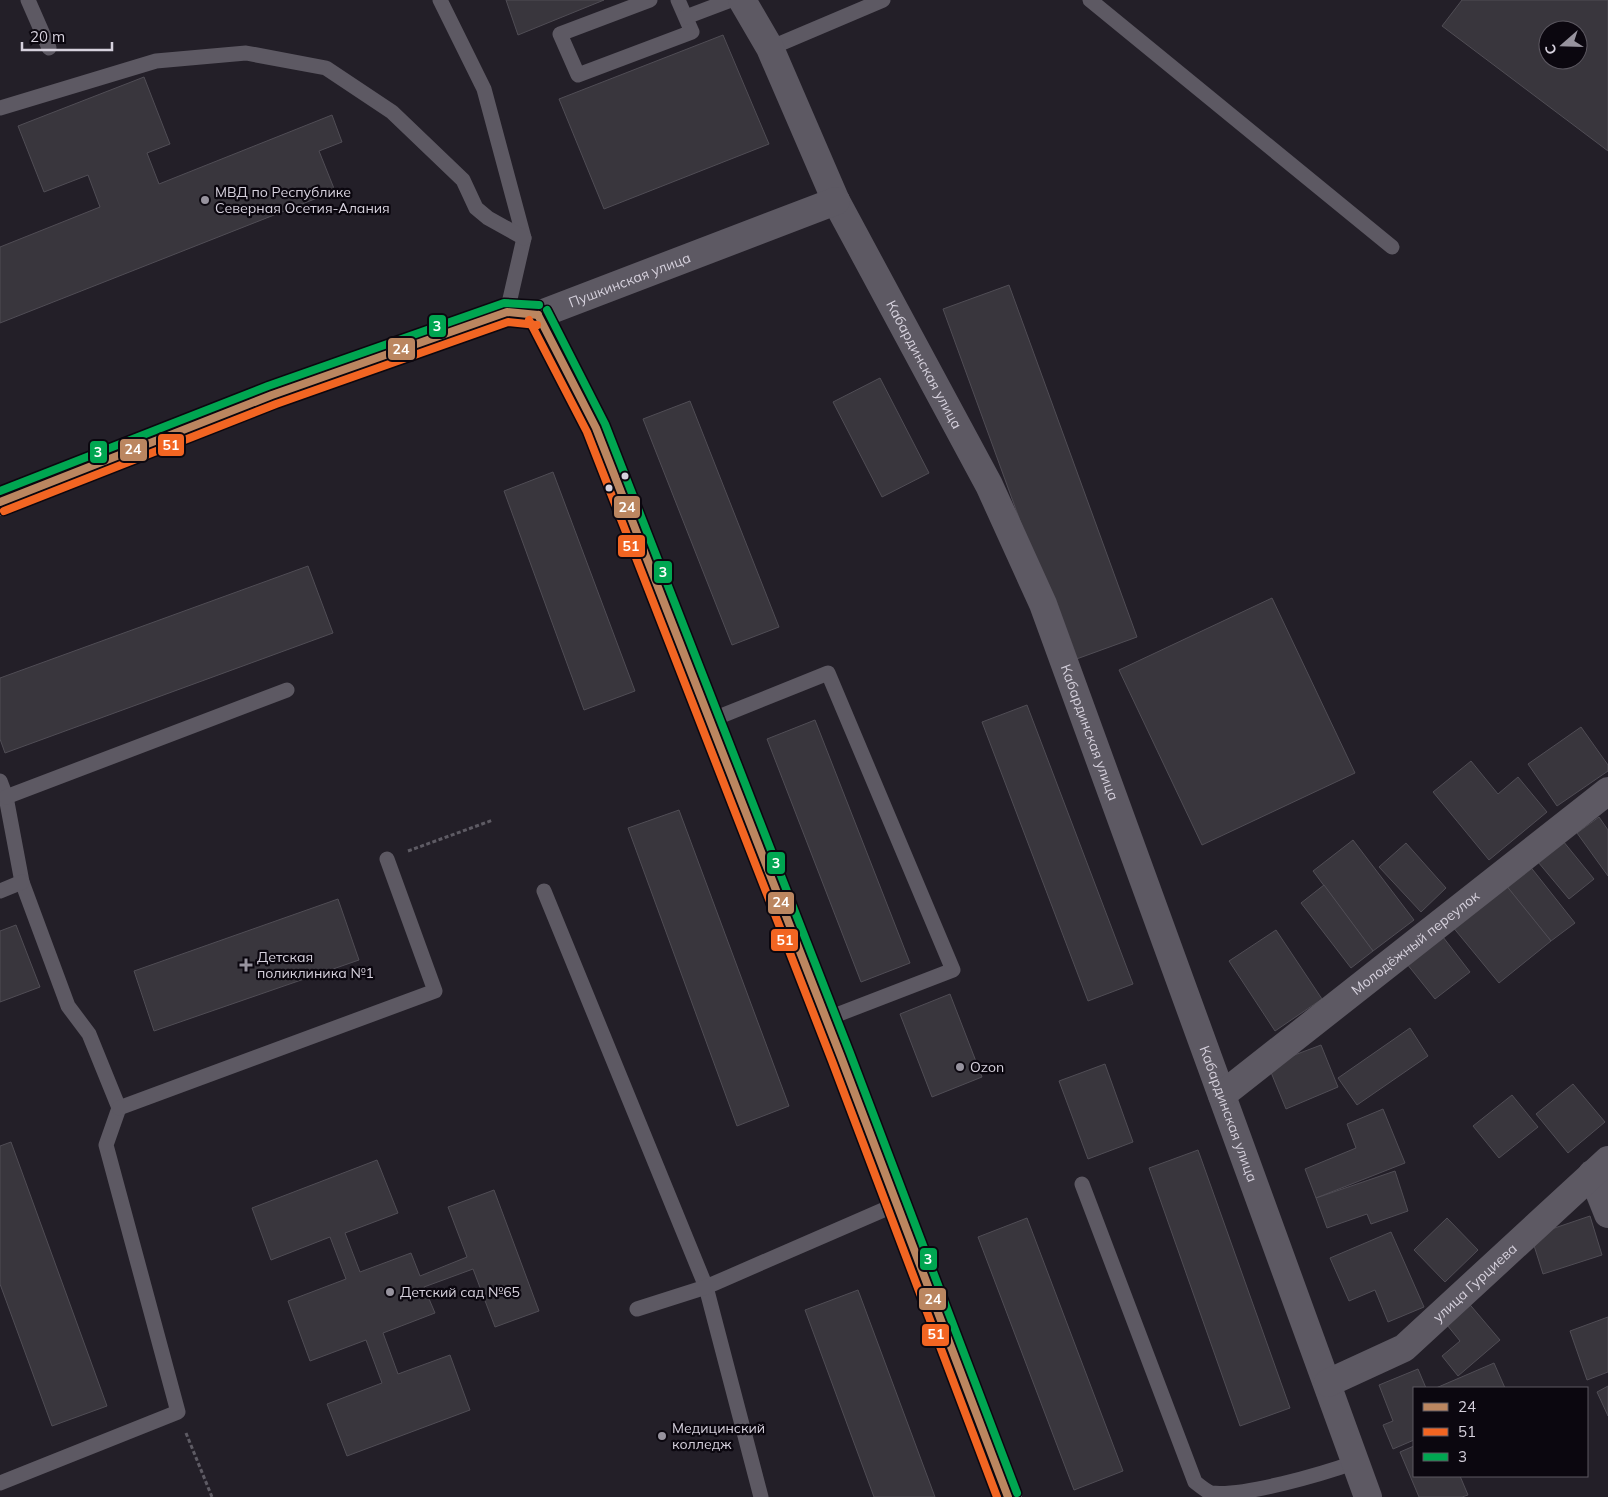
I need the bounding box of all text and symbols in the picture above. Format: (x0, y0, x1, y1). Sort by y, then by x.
scale bar (22, 20, 112, 52)
north arrow (1538, 20, 1588, 70)
text: 20 m (30, 27, 65, 46)
text: С (1541, 42, 1561, 57)
place label: МВД по Республике Северная Осетия-Алания (215, 183, 390, 217)
marker: МВД по Республике Северная Осетия-Алания (199, 194, 211, 206)
street label: Пушкинская улица (566, 248, 693, 312)
street label: Кабардинская улица (882, 297, 966, 432)
line badge: 3 (428, 314, 447, 338)
text: 3 (433, 317, 441, 335)
line badge: 24 (387, 337, 416, 361)
text: 24 (393, 340, 410, 358)
line badge: 51 (157, 433, 185, 457)
text: 51 (163, 436, 179, 454)
line badge: 24 (119, 438, 148, 462)
line badge: 3 (89, 440, 108, 464)
text: 24 (125, 440, 142, 458)
text: 3 (94, 443, 102, 461)
unlabelled marker (620, 471, 630, 481)
unlabelled marker (604, 483, 614, 493)
line badge: 24 (613, 495, 641, 519)
text: 24 (619, 498, 636, 516)
line badge: 51 (617, 534, 646, 558)
text: 51 (623, 537, 639, 555)
line badge: 3 (653, 560, 673, 584)
text: 3 (659, 563, 667, 581)
street label: Кабардинская улица (1057, 662, 1123, 803)
line badge: 3 (766, 851, 786, 875)
text: 3 (772, 854, 780, 872)
street label: Молодёжный переулок (1348, 887, 1483, 999)
line badge: 24 (767, 891, 795, 915)
text: 24 (773, 893, 790, 911)
line badge: 51 (770, 928, 799, 952)
text: 51 (777, 931, 793, 949)
place label: Детская поликлиника №1 (257, 948, 374, 982)
marker: Детская поликлиника №1 (239, 958, 253, 972)
street label: Кабардинская улица (1196, 1043, 1262, 1184)
place label: Ozon (970, 1058, 1004, 1076)
marker: Ozon (954, 1061, 966, 1073)
street label: улица Гурциева (1429, 1239, 1521, 1326)
line badge: 3 (919, 1247, 938, 1271)
text: 3 (924, 1250, 932, 1268)
place label: Детский сад №65 (400, 1283, 520, 1301)
marker: Детский сад №65 (384, 1286, 396, 1298)
line badge: 24 (918, 1287, 947, 1311)
text: 24 (925, 1290, 942, 1308)
line badge: 51 (921, 1323, 950, 1347)
text: 51 (928, 1325, 944, 1343)
legend (1413, 1387, 1588, 1477)
text: 24 (1458, 1397, 1476, 1416)
place label: Медицинский колледж (672, 1419, 765, 1453)
text: 51 (1458, 1422, 1476, 1441)
marker: Медицинский колледж (656, 1430, 668, 1442)
text: 3 (1458, 1447, 1467, 1466)

